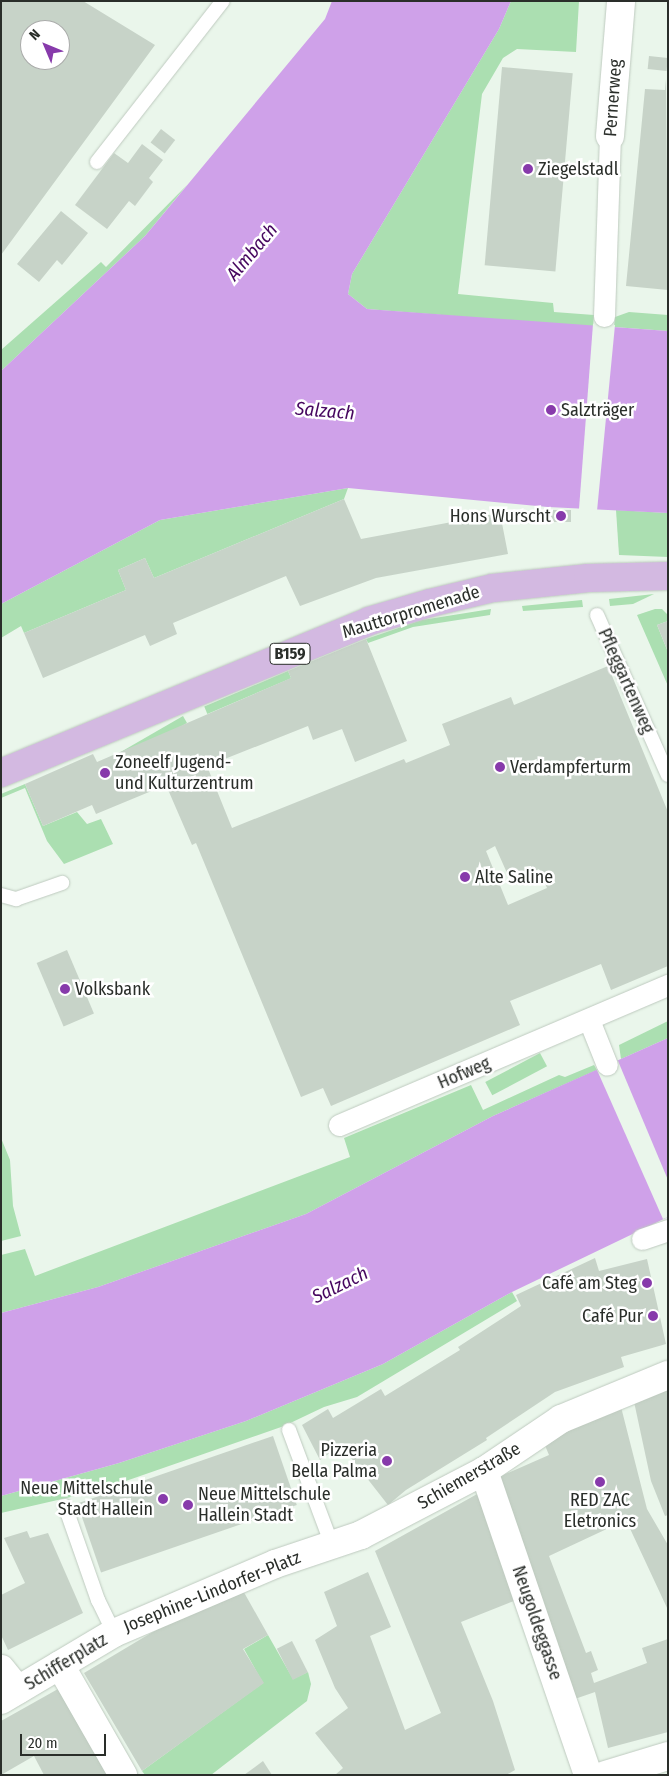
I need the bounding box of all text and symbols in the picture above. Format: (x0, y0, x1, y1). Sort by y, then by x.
north arrow (20, 20, 70, 70)
text: N (26, 26, 44, 44)
street label: Pernerweg (600, 58, 626, 138)
place label: Ziegelstadl (538, 158, 618, 180)
marker: Ziegelstadl (522, 163, 534, 175)
water label: Almbach (222, 219, 282, 285)
water label: Salzach (294, 397, 356, 425)
place label: Salzträger (561, 399, 634, 421)
marker: Salzträger (545, 404, 557, 416)
place label: Hons Wurscht (450, 505, 551, 527)
marker: Hons Wurscht (555, 510, 567, 522)
street label: Mauttorpromenade (340, 581, 482, 643)
street label: Pfleggartenweg (593, 625, 659, 737)
road number: B159 (269, 641, 311, 668)
place label: Zoneelf Jugend- und Kulturzentrum (115, 752, 253, 794)
place label: Verdampferturm (510, 756, 631, 778)
marker: Verdampferturm (494, 761, 506, 773)
marker: Zoneelf Jugend- und Kulturzentrum (99, 767, 111, 779)
place label: Alte Saline (475, 866, 553, 888)
marker: Alte Saline (459, 871, 471, 883)
place label: Volksbank (75, 978, 150, 1000)
marker: Volksbank (59, 983, 71, 995)
street label: Hofweg (434, 1052, 494, 1094)
water label: Salzach (308, 1262, 372, 1308)
place label: Café am Steg (542, 1272, 637, 1294)
marker: Café am Steg (641, 1277, 653, 1289)
place label: Café Pur (582, 1305, 643, 1327)
marker: Café Pur (647, 1310, 659, 1322)
street label: Schiemerstraße (414, 1438, 524, 1514)
place label: Pizzeria Bella Palma (291, 1440, 377, 1482)
marker: Pizzeria Bella Palma (381, 1455, 393, 1467)
marker: RED ZAC Eletronics (594, 1476, 606, 1488)
place label: Neue Mittelschule Stadt Hallein (20, 1478, 153, 1520)
place label: Neue Mittelschule Hallein Stadt (198, 1484, 331, 1526)
place label: RED ZAC Eletronics (564, 1490, 636, 1532)
marker: Neue Mittelschule Stadt Hallein (157, 1493, 169, 1505)
marker: Neue Mittelschule Hallein Stadt (182, 1499, 194, 1511)
street label: Josephine-Lindorfer-Platz (120, 1547, 304, 1637)
street label: Neugoldeggasse (507, 1563, 567, 1683)
street label: Schifferplatz (21, 1629, 111, 1695)
scale bar (22, 1724, 109, 1756)
text: 20 m (28, 1734, 58, 1752)

